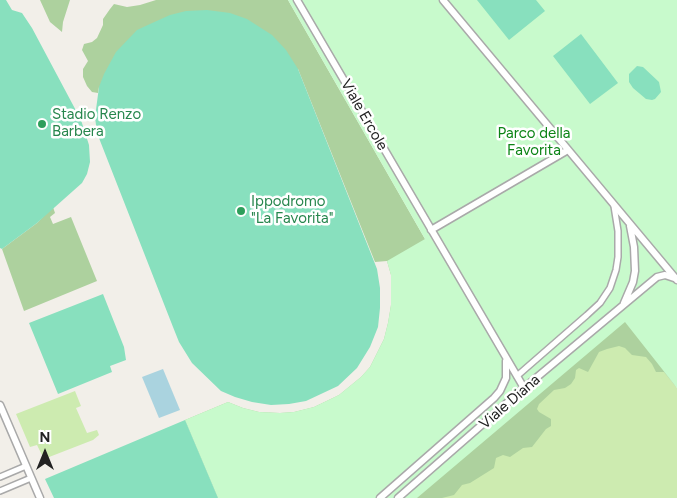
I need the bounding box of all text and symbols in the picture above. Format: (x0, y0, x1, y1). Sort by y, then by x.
street label: Viale Ercole (336, 76, 392, 154)
place label: Stadio Renzo Barbera (52, 106, 141, 141)
marker: Stadio Renzo Barbera (36, 118, 48, 130)
park label: Parco della Favorita (497, 125, 571, 160)
place label: Ippodromo "La Favorita" (251, 193, 334, 228)
marker: Ippodromo "La Favorita" (235, 205, 247, 217)
street label: Viale Diana (476, 371, 544, 433)
north arrow (20, 428, 70, 478)
text: N (40, 429, 50, 446)

